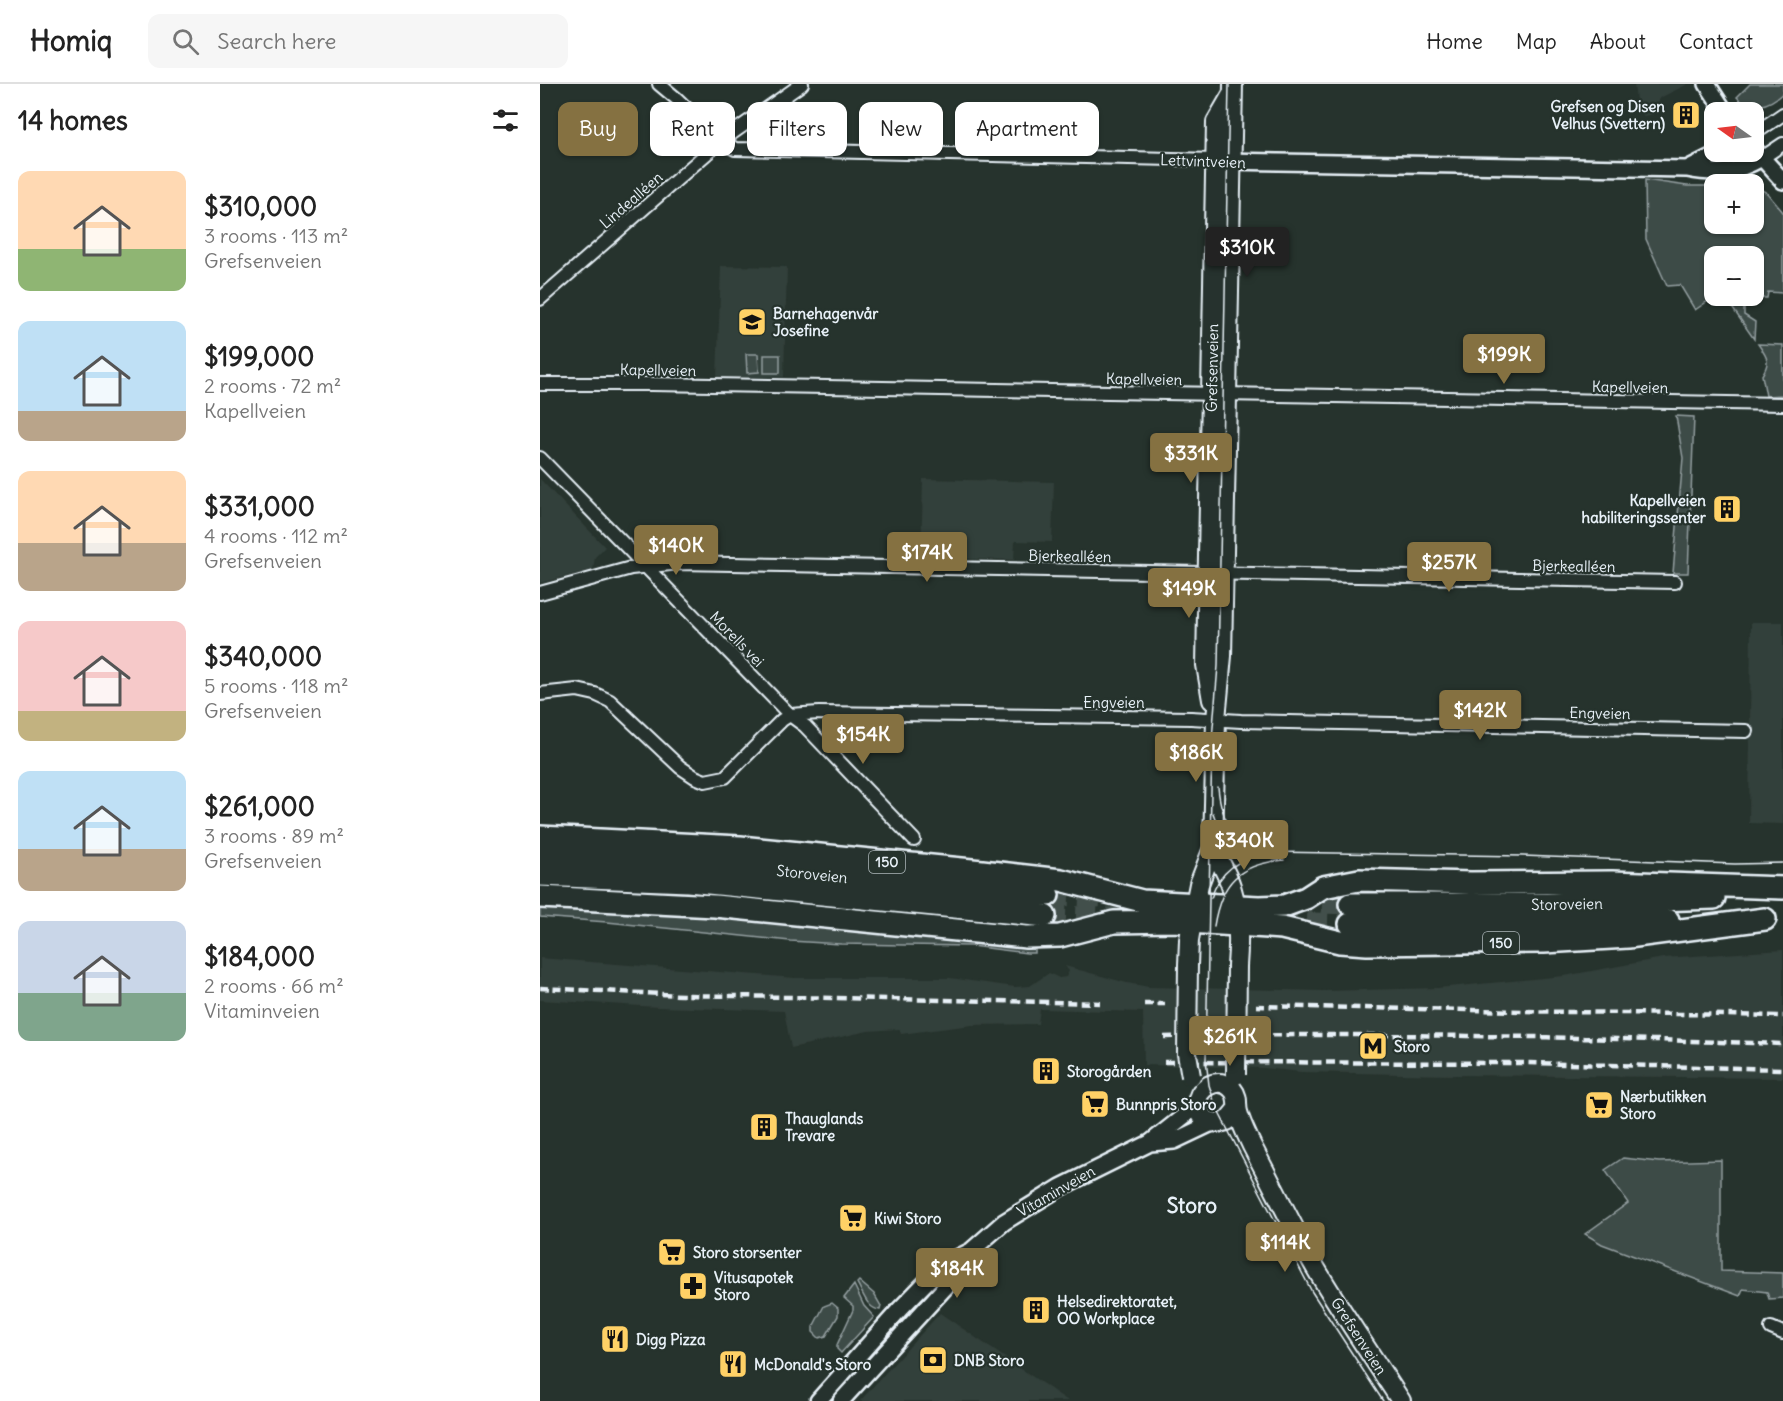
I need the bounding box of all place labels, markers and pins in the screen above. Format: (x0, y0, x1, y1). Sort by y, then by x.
place label: Grefsen og Disen Velhus (Svettern) (1550, 97, 1665, 134)
building icon: Grefsen og Disen Velhus (Svettern) (1670, 99, 1702, 131)
pin: $310K (1205, 227, 1289, 278)
place label: Barnehagenvår Josefine (773, 304, 879, 340)
school or university icon: Barnehagenvår Josefine (736, 306, 768, 338)
pin: $199K (1462, 334, 1546, 385)
pin: $331K (1149, 433, 1233, 484)
place label: Kapellveien habiliteringssenter (1582, 491, 1707, 528)
building icon: Kapellveien habiliteringssenter (1711, 493, 1743, 525)
pin: $140K (634, 525, 718, 576)
pin: $174K (885, 532, 969, 583)
pin: $257K (1407, 542, 1491, 593)
pin: $149K (1147, 568, 1231, 619)
pin: $142K (1438, 690, 1522, 741)
pin: $154K (821, 714, 905, 765)
pin: $186K (1154, 732, 1238, 783)
pin: $340K (1202, 820, 1286, 871)
pin: $261K (1188, 1016, 1272, 1067)
metro station icon: Storo (1357, 1030, 1389, 1062)
place label: Storo (1394, 1037, 1431, 1056)
building icon: Storogården (1030, 1055, 1062, 1087)
place label: Storogården (1067, 1062, 1152, 1082)
place label: Nærbutikken Storo (1620, 1087, 1707, 1123)
supermarket icon: Bunnpris Storo (1079, 1088, 1111, 1120)
supermarket icon: Nærbutikken Storo (1583, 1089, 1615, 1121)
place label: Bunnpris Storo (1116, 1095, 1217, 1115)
place label: Thauglands Trevare (785, 1109, 863, 1145)
building icon: Thauglands Trevare (748, 1111, 780, 1143)
supermarket icon: Kiwi Storo (837, 1202, 869, 1234)
place label: Kiwi Storo (874, 1209, 942, 1228)
pin: $114K (1243, 1222, 1327, 1273)
supermarket icon: Storo storsenter (656, 1236, 688, 1268)
place label: Storo storsenter (693, 1243, 802, 1262)
pin: $184K (915, 1248, 999, 1299)
place label: Vitusapotek Storo (714, 1268, 794, 1304)
pharmacy icon: Vitusapotek Storo (677, 1270, 709, 1302)
place label: Helsedirektoratet, OO Workplace (1057, 1292, 1177, 1329)
building icon: Helsedirektoratet, OO Workplace (1020, 1294, 1052, 1326)
restaurant icon: Digg Pizza (599, 1323, 631, 1355)
place label: Digg Pizza (636, 1330, 706, 1350)
bank icon: DNB Storo (917, 1344, 949, 1376)
restaurant icon: McDonald's Storo (717, 1348, 749, 1380)
place label: DNB Storo (954, 1351, 1025, 1370)
place label: McDonald's Storo (754, 1355, 872, 1374)

